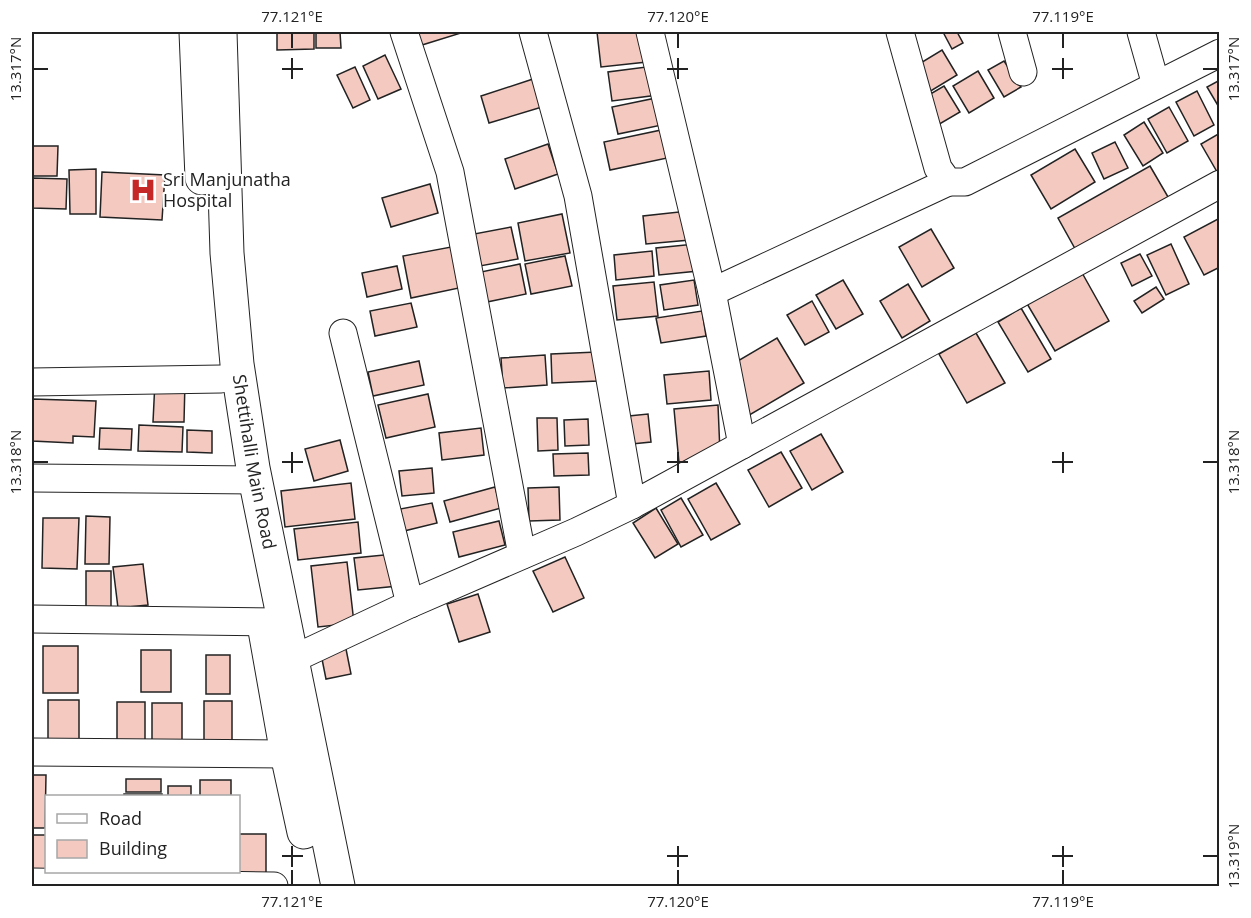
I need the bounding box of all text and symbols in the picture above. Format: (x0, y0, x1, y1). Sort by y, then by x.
text: 77.121°E (261, 6, 323, 26)
text: 77.120°E (647, 6, 709, 26)
text: 77.119°E (1032, 6, 1094, 26)
text: 13.317°N (5, 37, 25, 101)
text: 13.317°N (1223, 37, 1243, 101)
place label: Sri Manjunatha Hospital (163, 167, 291, 212)
hospital icon: Sri Manjunatha Hospital (128, 175, 158, 205)
street label: Shettihalli Main Road (228, 373, 282, 551)
text: 13.318°N (5, 430, 25, 494)
text: 13.318°N (1223, 430, 1243, 494)
legend (45, 795, 240, 873)
text: Road (99, 806, 142, 830)
text: 13.319°N (1223, 824, 1243, 888)
text: Building (99, 836, 167, 860)
text: 77.121°E (261, 891, 323, 911)
text: 77.120°E (647, 891, 709, 911)
text: 77.119°E (1032, 891, 1094, 911)

